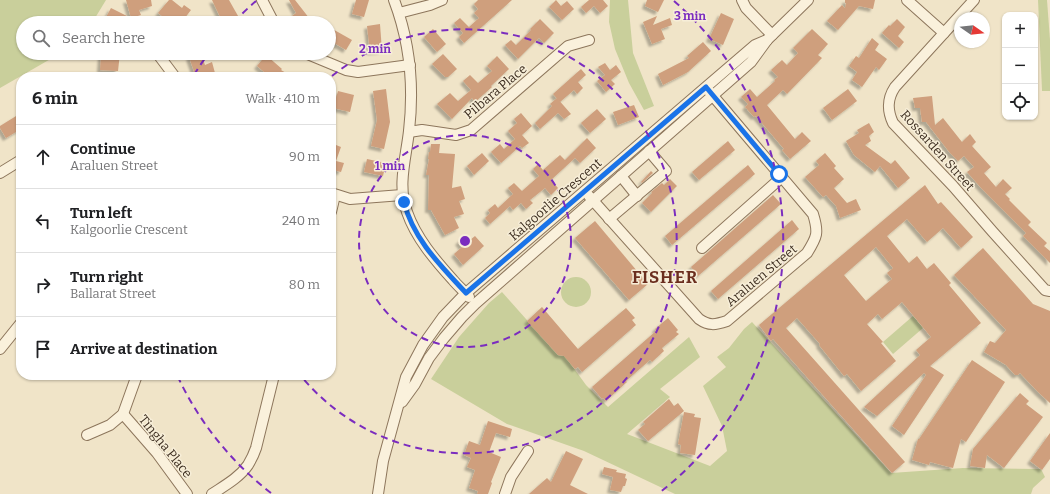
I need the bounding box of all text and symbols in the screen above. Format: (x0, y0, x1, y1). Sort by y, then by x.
text: 3 min (674, 9, 706, 23)
north arrow (954, 12, 990, 48)
map controls (1002, 12, 1038, 120)
button: + (1002, 12, 1038, 48)
search box (16, 16, 336, 60)
icon: search (30, 27, 52, 49)
text: Search here (62, 29, 145, 47)
text: 2 min (359, 42, 391, 56)
button: − (1002, 48, 1038, 84)
street label: Pilbara Place (461, 61, 530, 122)
button: locate (1002, 84, 1038, 120)
text: 6 min (32, 88, 78, 109)
text: Walk · 410 m (245, 91, 320, 106)
street label: Rossarden Street (898, 107, 978, 194)
text: Continue (70, 140, 136, 158)
icon: ahead (32, 146, 54, 168)
text: 90 m (289, 149, 320, 164)
street label: Kalgoorlie Crescent (506, 155, 605, 244)
text: Araluen Street (70, 158, 158, 173)
text: 1 min (375, 159, 405, 173)
route start (770, 165, 788, 183)
route end (395, 193, 413, 211)
text: Turn left (70, 204, 132, 222)
icon: left (32, 210, 54, 232)
text: 240 m (282, 213, 320, 228)
text: Kalgoorlie Crescent (70, 222, 188, 237)
centre of rings (458, 234, 472, 248)
street label: Araluen Street (723, 241, 800, 309)
district label: FISHER (632, 267, 698, 288)
text: Turn right (70, 268, 143, 286)
icon: right (32, 274, 54, 296)
text: 80 m (289, 277, 320, 292)
text: Ballarat Street (70, 286, 156, 301)
icon: arrive (32, 338, 54, 360)
text: Arrive at destination (70, 340, 217, 358)
street label: Tingha Place (136, 412, 195, 481)

